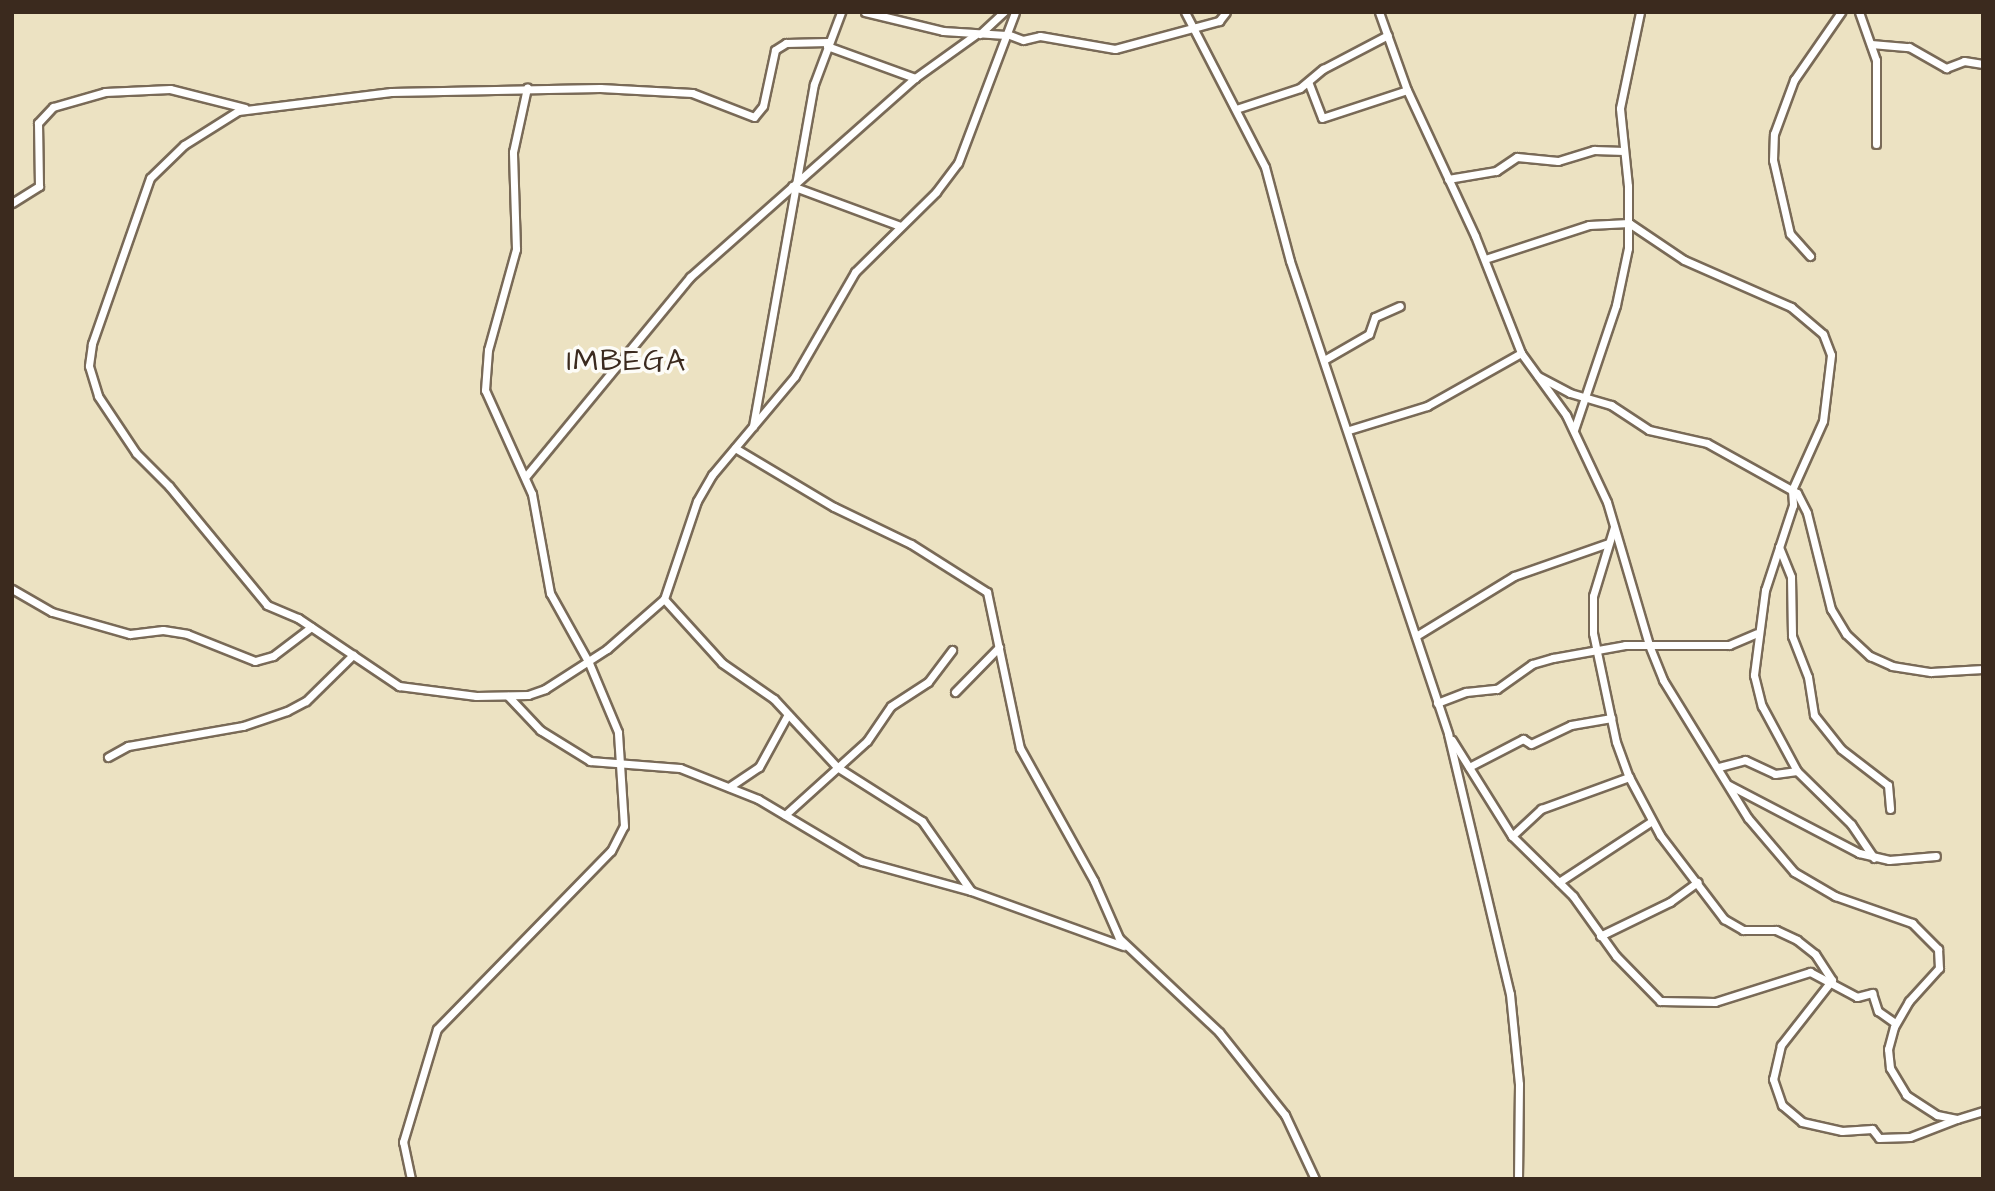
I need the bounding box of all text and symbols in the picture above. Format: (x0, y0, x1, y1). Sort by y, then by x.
district label: IMBEGA (568, 343, 686, 379)

